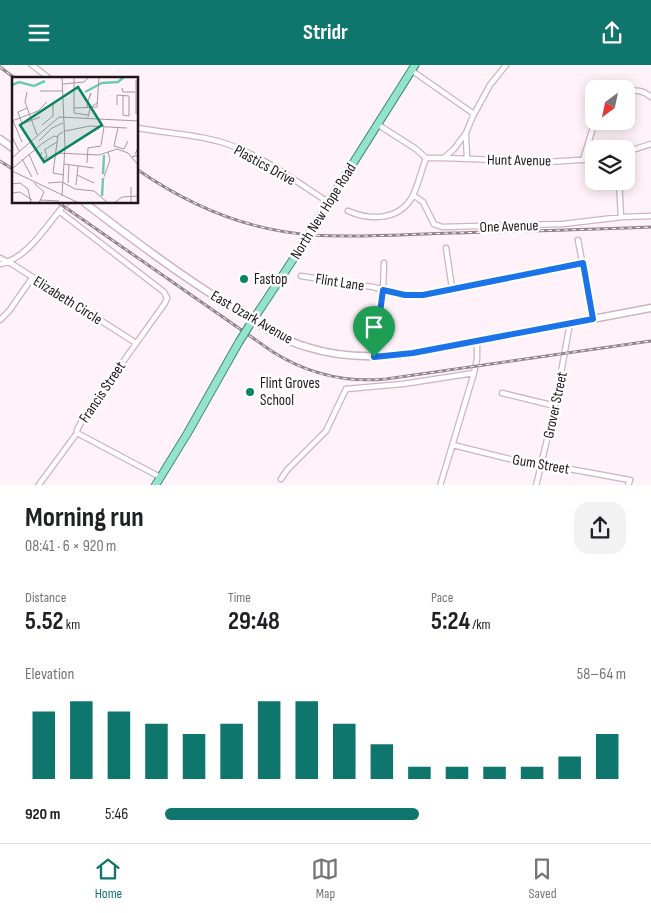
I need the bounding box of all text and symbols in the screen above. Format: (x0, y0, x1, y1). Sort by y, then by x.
icon: menu (25, 19, 53, 47)
text: Stridr (303, 19, 348, 46)
icon: share (598, 19, 626, 47)
inset map (12, 77, 139, 204)
north arrow (585, 80, 635, 130)
map controls (585, 80, 635, 190)
button: layers (585, 140, 635, 190)
street label: Plastics Drive (231, 141, 299, 190)
street label: Hunt Avenue (487, 150, 551, 171)
street label: North New Hope Road (286, 160, 361, 263)
street label: One Avenue (479, 216, 539, 237)
street label: Flint Lane (314, 269, 366, 296)
place label: Fastop (254, 270, 287, 289)
street label: Elizabeth Circle (30, 272, 106, 329)
marker: Fastop (238, 273, 250, 285)
street label: East Ozark Avenue (207, 286, 296, 349)
pin (353, 306, 395, 357)
icon: arrive (360, 313, 388, 341)
street label: Francis Street (75, 358, 130, 427)
street label: Grover Street (539, 370, 572, 440)
place label: Flint Groves School (260, 374, 320, 410)
marker: Flint Groves School (244, 386, 256, 398)
street label: Gum Street (511, 450, 571, 479)
text: Morning run (25, 501, 144, 534)
button: share (574, 502, 626, 554)
text: 08:41 · 6 × 920 m (25, 537, 116, 556)
text: Distance (25, 589, 66, 606)
text: Time (228, 589, 251, 606)
text: Pace (431, 589, 453, 606)
text: 5.52 (25, 606, 64, 637)
text: 29:48 (228, 606, 280, 637)
text: 5:24 (431, 606, 470, 637)
text: km (64, 616, 80, 633)
text: /km (470, 616, 491, 633)
text: Elevation (25, 665, 74, 684)
text: 58–64 m (577, 665, 626, 684)
text: 920 m (25, 805, 60, 824)
text: 5:46 (105, 805, 128, 824)
tab: Home (94, 855, 122, 902)
tab: Map (311, 855, 339, 902)
tab: Saved (528, 855, 556, 902)

